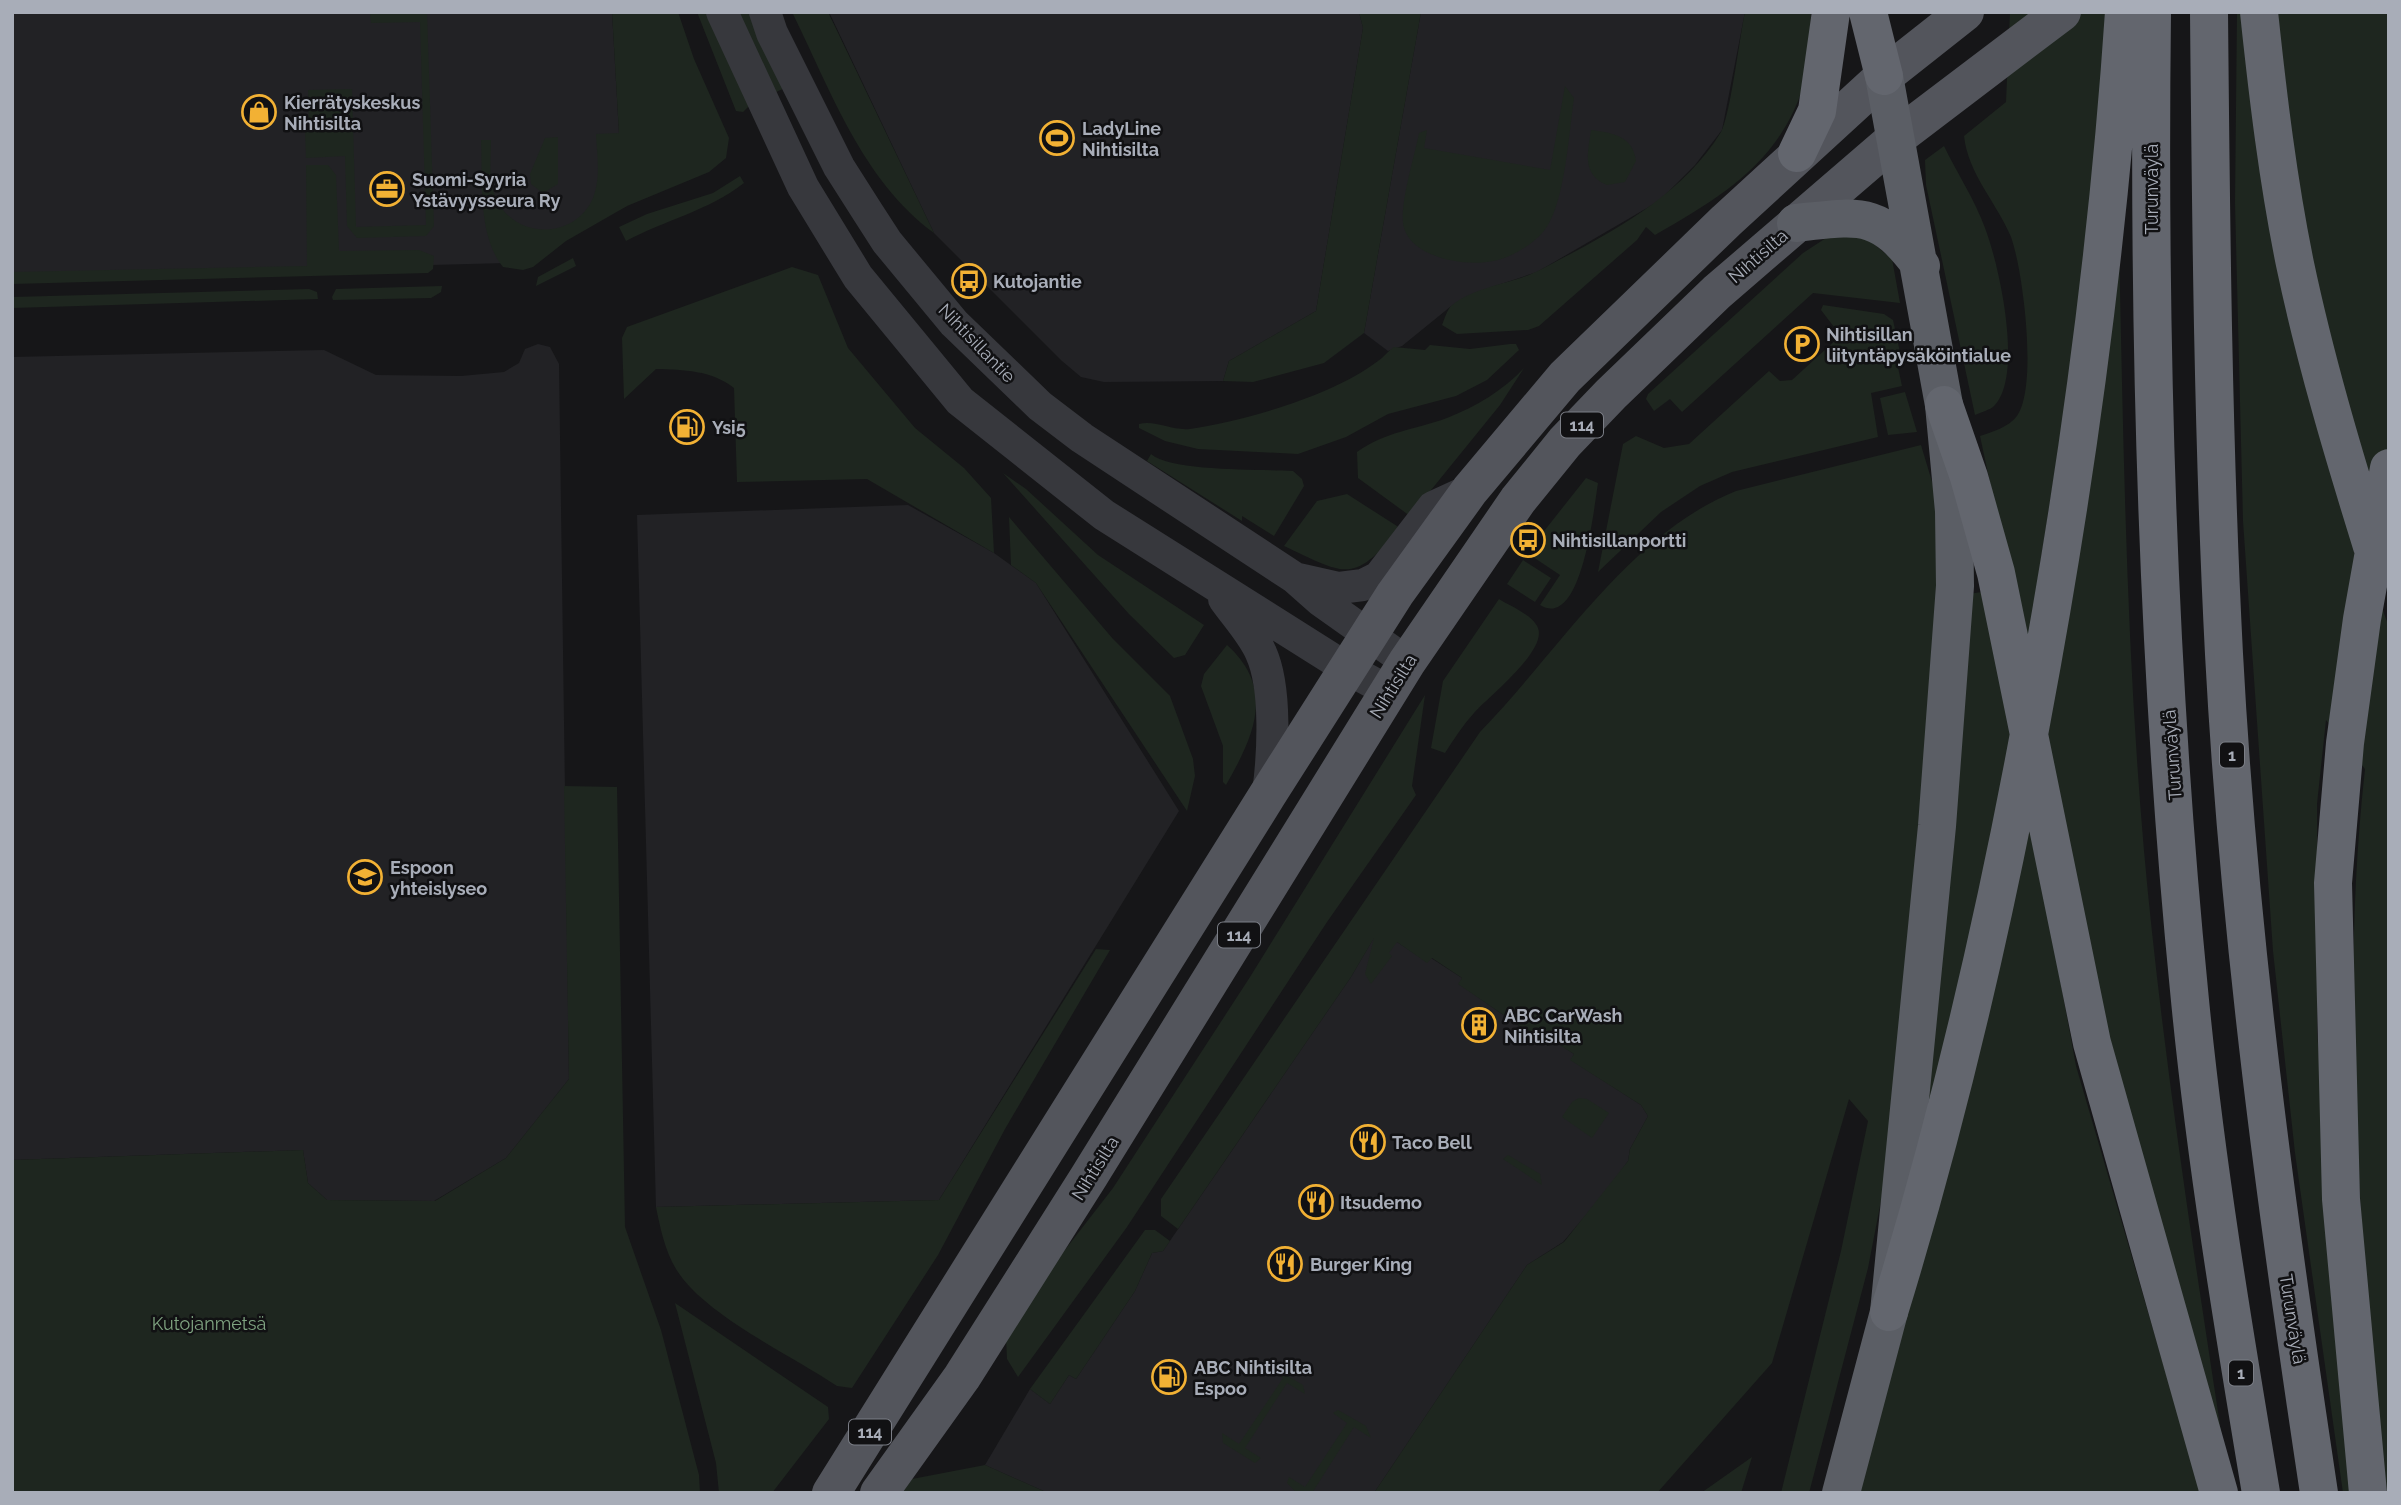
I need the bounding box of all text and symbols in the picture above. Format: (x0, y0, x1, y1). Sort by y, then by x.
place label: Kierrätyskeskus Nihtisilta (284, 92, 420, 134)
shop icon: Kierrätyskeskus Nihtisilta (240, 93, 278, 131)
place label: LadyLine Nihtisilta (1082, 118, 1161, 160)
sports icon: LadyLine Nihtisilta (1038, 119, 1076, 157)
street label: Turunväylä (2141, 144, 2162, 234)
place label: Suomi-Syyria Ystävyysseura Ry (412, 169, 561, 211)
office icon: Suomi-Syyria Ystävyysseura Ry (368, 170, 406, 208)
street label: Nihtisilta (1724, 225, 1792, 287)
bus stop icon: Kutojantie (950, 262, 988, 300)
place label: Kutojantie (993, 271, 1082, 292)
street label: Nihtisillantie (934, 299, 1020, 387)
place label: Nihtisillan liityntäpysäköintialue (1826, 324, 2011, 366)
parking icon: Nihtisillan liityntäpysäköintialue (1783, 325, 1821, 363)
fuel station icon: Ysi5 (668, 408, 706, 446)
road number: 114 (1561, 412, 1603, 438)
place label: Ysi5 (712, 417, 746, 438)
bus stop icon: Nihtisillanportti (1509, 521, 1547, 559)
place label: Nihtisillanportti (1552, 530, 1686, 551)
street label: Nihtisilta (1365, 650, 1421, 722)
street label: Turunväylä (2158, 709, 2186, 801)
road number: 1 (2220, 742, 2244, 768)
place label: Espoon yhteislyseo (390, 857, 487, 899)
school or university icon: Espoon yhteislyseo (346, 858, 384, 896)
road number: 114 (1218, 923, 1260, 948)
place label: ABC CarWash Nihtisilta (1504, 1005, 1622, 1047)
building icon: ABC CarWash Nihtisilta (1460, 1006, 1498, 1044)
restaurant icon: Taco Bell (1349, 1123, 1387, 1161)
street label: Nihtisilta (1067, 1132, 1123, 1204)
place label: Taco Bell (1392, 1132, 1472, 1153)
restaurant icon: Itsudemo (1297, 1183, 1335, 1221)
place label: Itsudemo (1340, 1192, 1422, 1213)
restaurant icon: Burger King (1266, 1245, 1304, 1283)
place label: Burger King (1310, 1254, 1412, 1275)
street label: Turunväylä (2276, 1273, 2310, 1365)
park label: Kutojanmetsä (152, 1313, 266, 1334)
place label: ABC Nihtisilta Espoo (1194, 1357, 1312, 1399)
fuel station icon: ABC Nihtisilta Espoo (1150, 1358, 1188, 1396)
road number: 1 (2229, 1360, 2253, 1386)
road number: 114 (849, 1420, 891, 1444)

